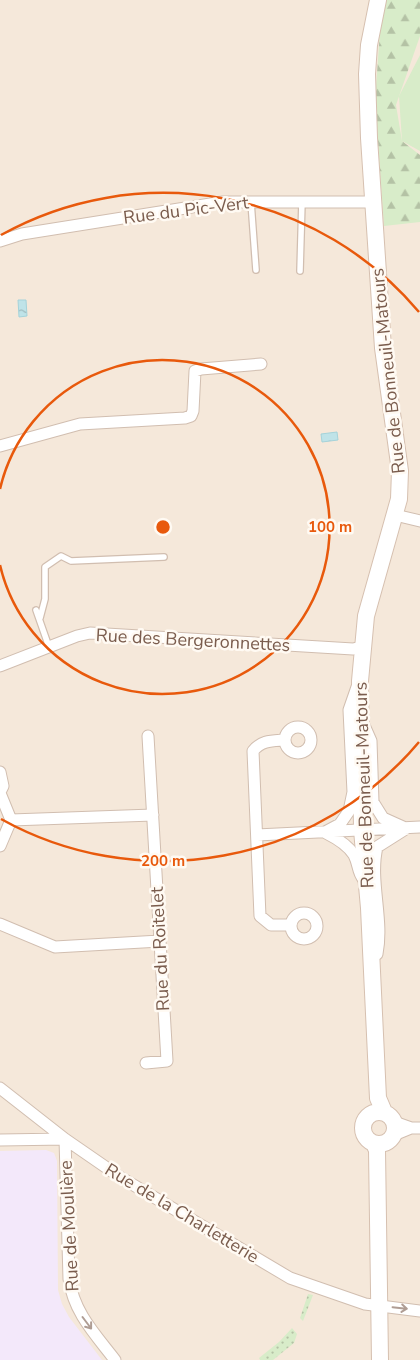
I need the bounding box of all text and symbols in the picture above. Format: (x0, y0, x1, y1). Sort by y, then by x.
street label: Rue du Pic-Vert (122, 190, 251, 230)
street label: Rue de Bonneuil-Matours (365, 267, 411, 475)
text: 100 m (308, 517, 352, 537)
centre of rings (154, 518, 172, 536)
street label: Rue des Bergeronnettes (95, 623, 291, 657)
street label: Rue de Bonneuil-Matours (348, 681, 380, 889)
text: 200 m (141, 851, 185, 871)
street label: Rue du Roitelet (145, 886, 175, 1012)
street label: Rue de la Charletterie (101, 1157, 263, 1269)
street label: Rue de Moulière (54, 1160, 84, 1292)
one-way arrow (392, 1303, 408, 1313)
one-way arrow (81, 1316, 92, 1329)

